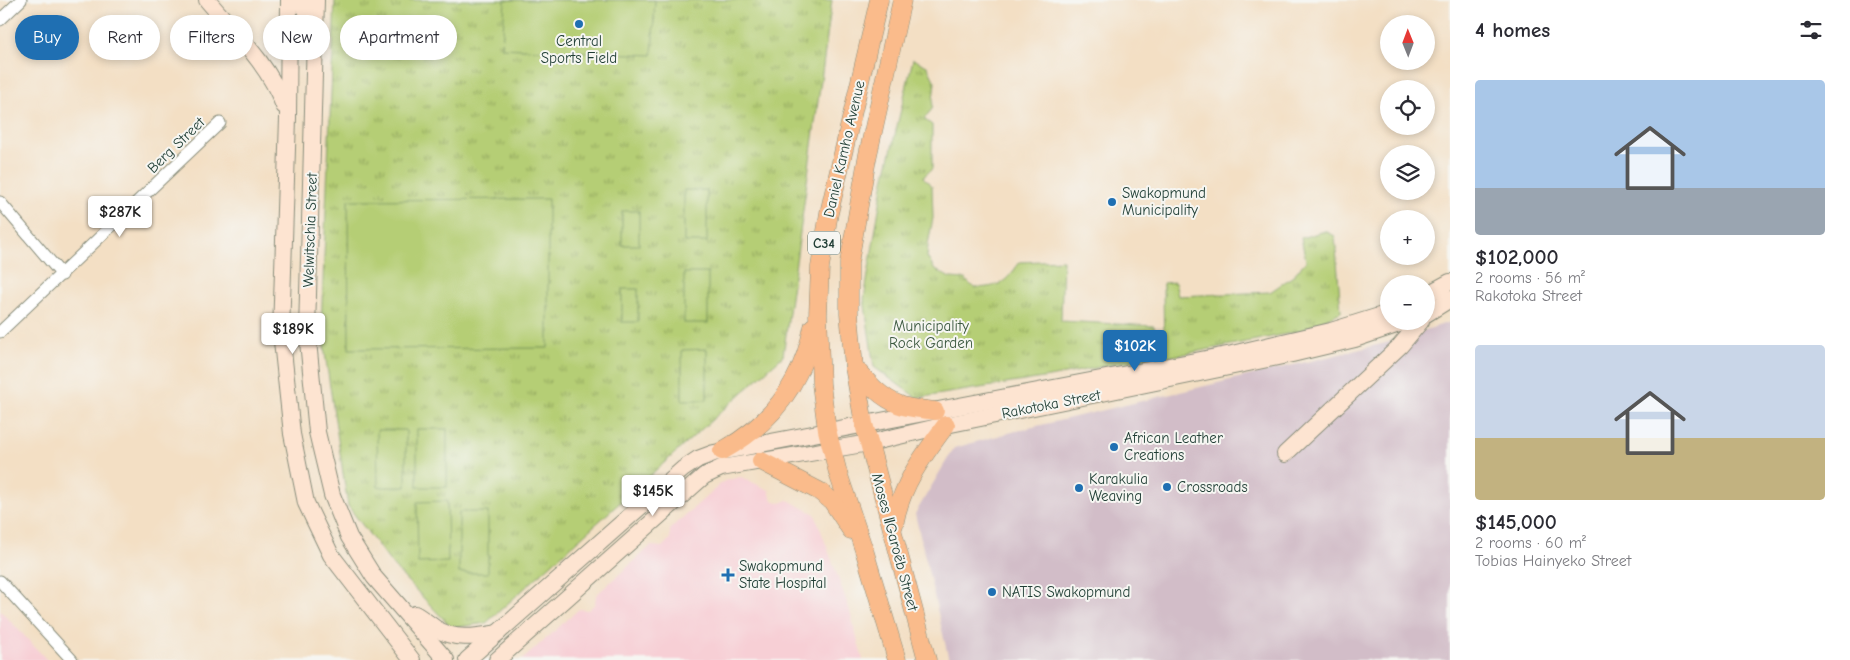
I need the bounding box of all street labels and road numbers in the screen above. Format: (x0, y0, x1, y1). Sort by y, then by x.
street label: Daniel Kamho Avenue (819, 78, 869, 219)
street label: Berg Street (144, 113, 209, 177)
street label: Welwitschia Street (299, 172, 321, 288)
road number: C34 (808, 232, 840, 254)
street label: Rakotoka Street (1000, 385, 1103, 422)
street label: Moses ǁGaroëb Street (868, 471, 922, 613)

